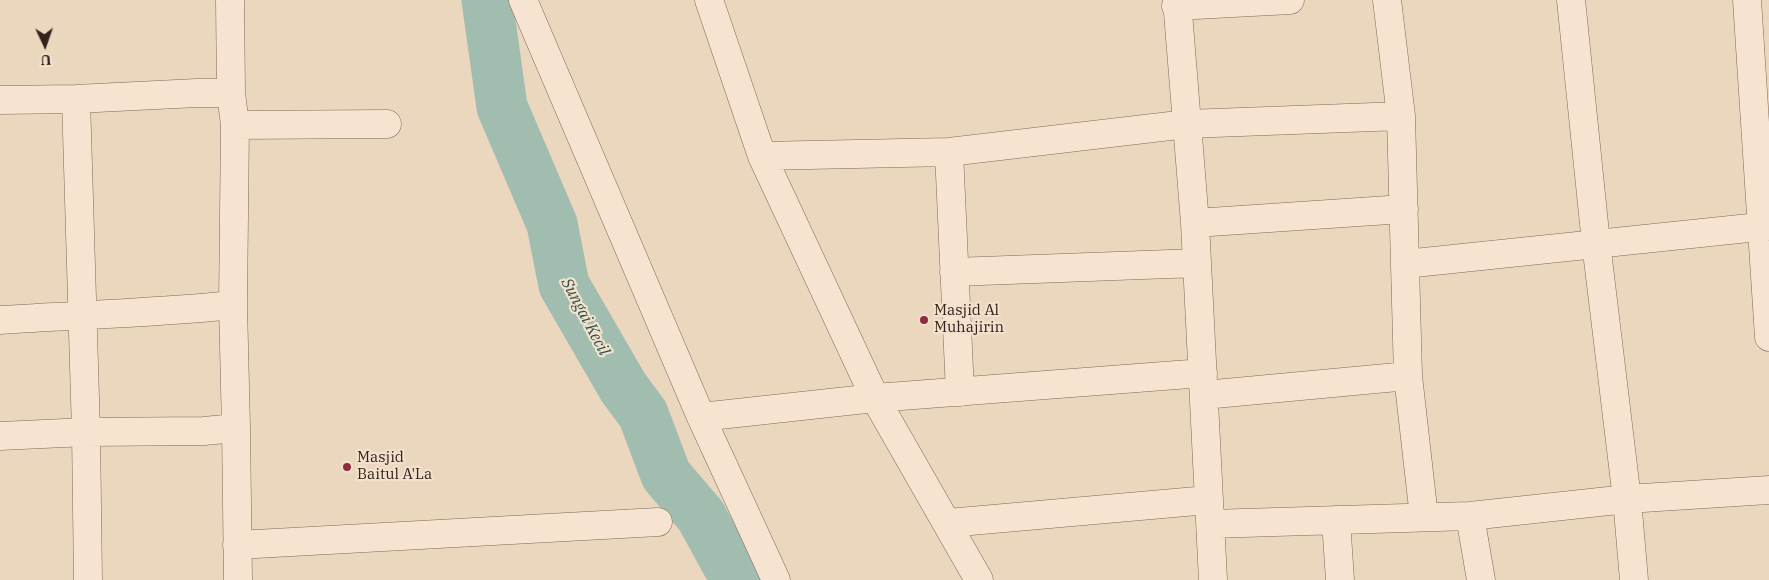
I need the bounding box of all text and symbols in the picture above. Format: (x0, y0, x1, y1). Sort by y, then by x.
north arrow (20, 20, 70, 70)
text: U (40, 51, 52, 69)
water label: Sungai Kecil (557, 275, 613, 359)
place label: Masjid Al Muhajirin (934, 302, 1004, 337)
marker: Masjid Al Muhajirin (918, 314, 930, 326)
place label: Masjid Baitul A'La (357, 449, 432, 484)
marker: Masjid Baitul A'La (341, 461, 353, 473)

